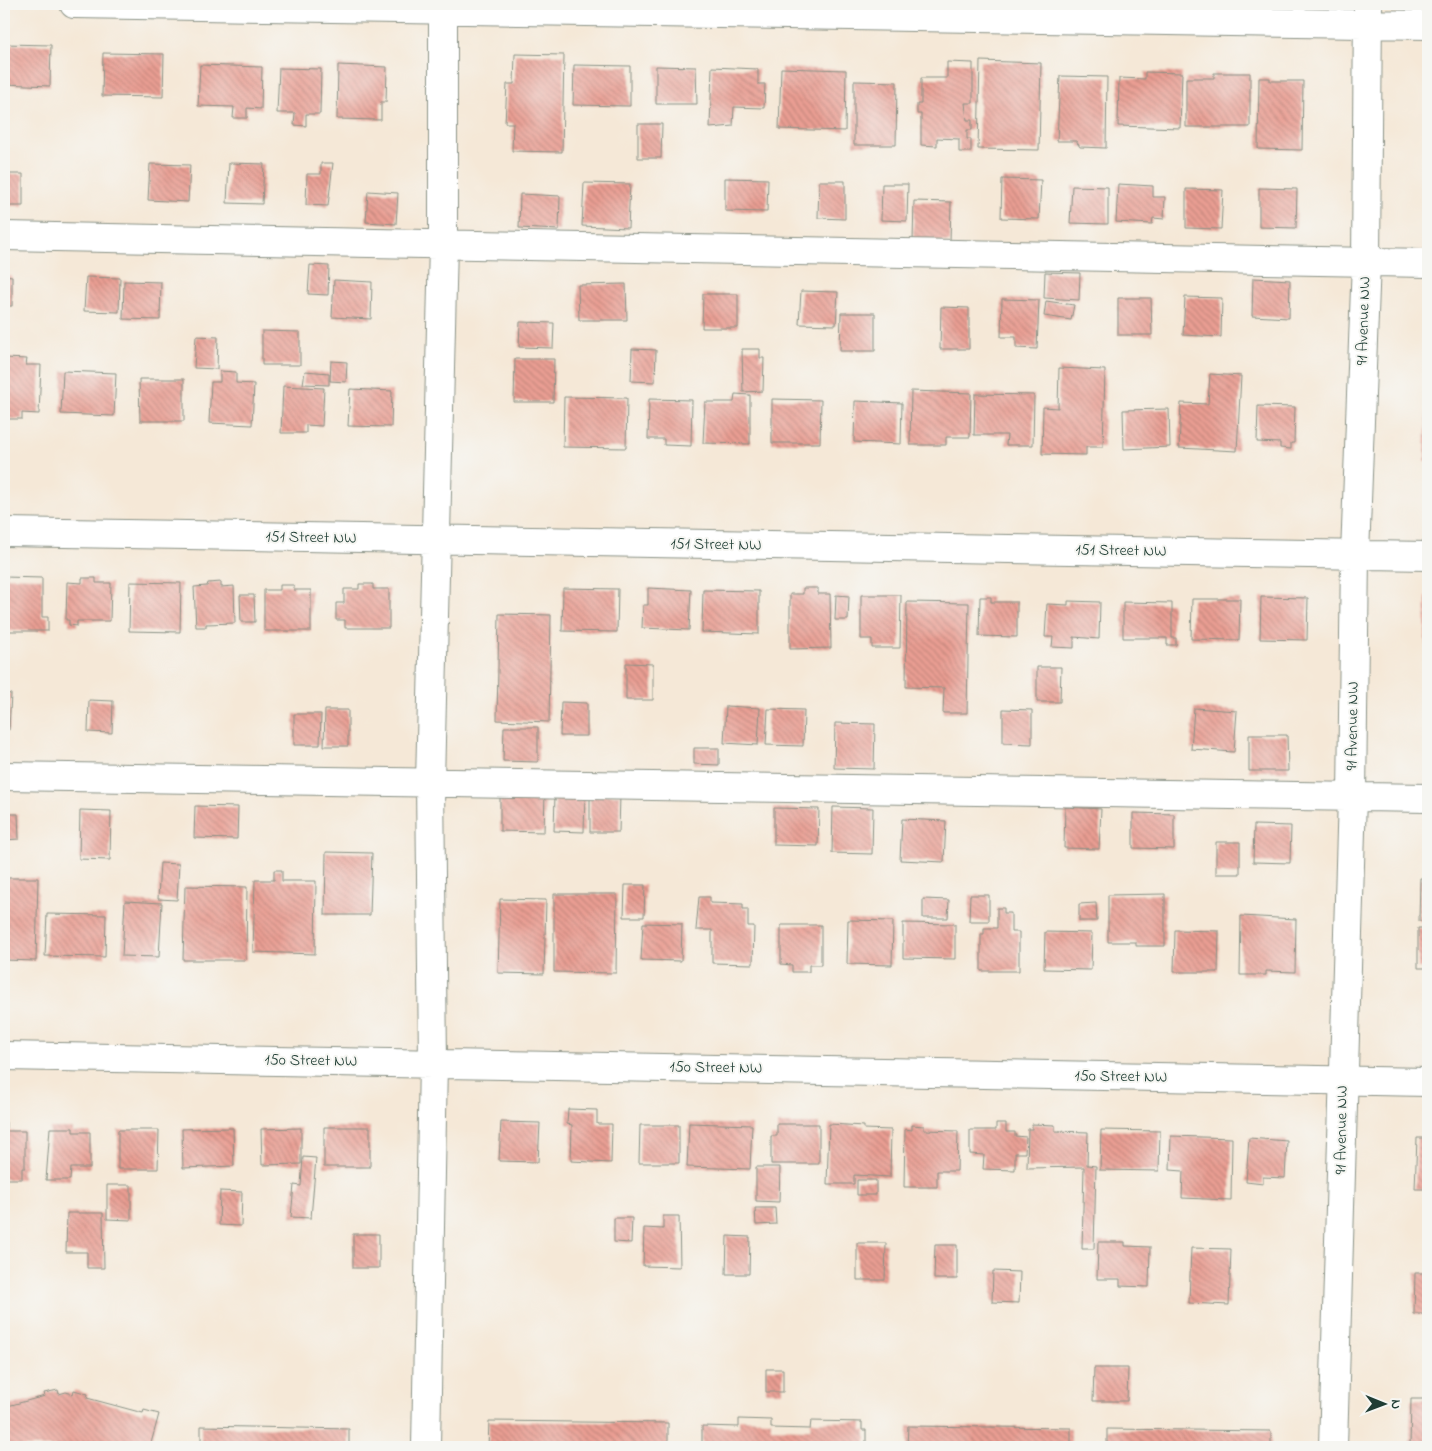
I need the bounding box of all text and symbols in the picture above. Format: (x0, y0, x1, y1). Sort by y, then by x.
street label: 91 Avenue NW (1350, 276, 1378, 366)
street label: 151 Street NW (265, 525, 357, 551)
street label: 151 Street NW (670, 532, 762, 558)
street label: 151 Street NW (1075, 538, 1167, 564)
street label: 91 Avenue NW (1340, 681, 1366, 771)
street label: 150 Street NW (264, 1048, 358, 1074)
street label: 150 Street NW (669, 1055, 763, 1081)
street label: 150 Street NW (1074, 1064, 1168, 1090)
street label: 91 Avenue NW (1329, 1085, 1355, 1175)
north arrow (1360, 1378, 1410, 1428)
text: N (1385, 1399, 1406, 1409)

